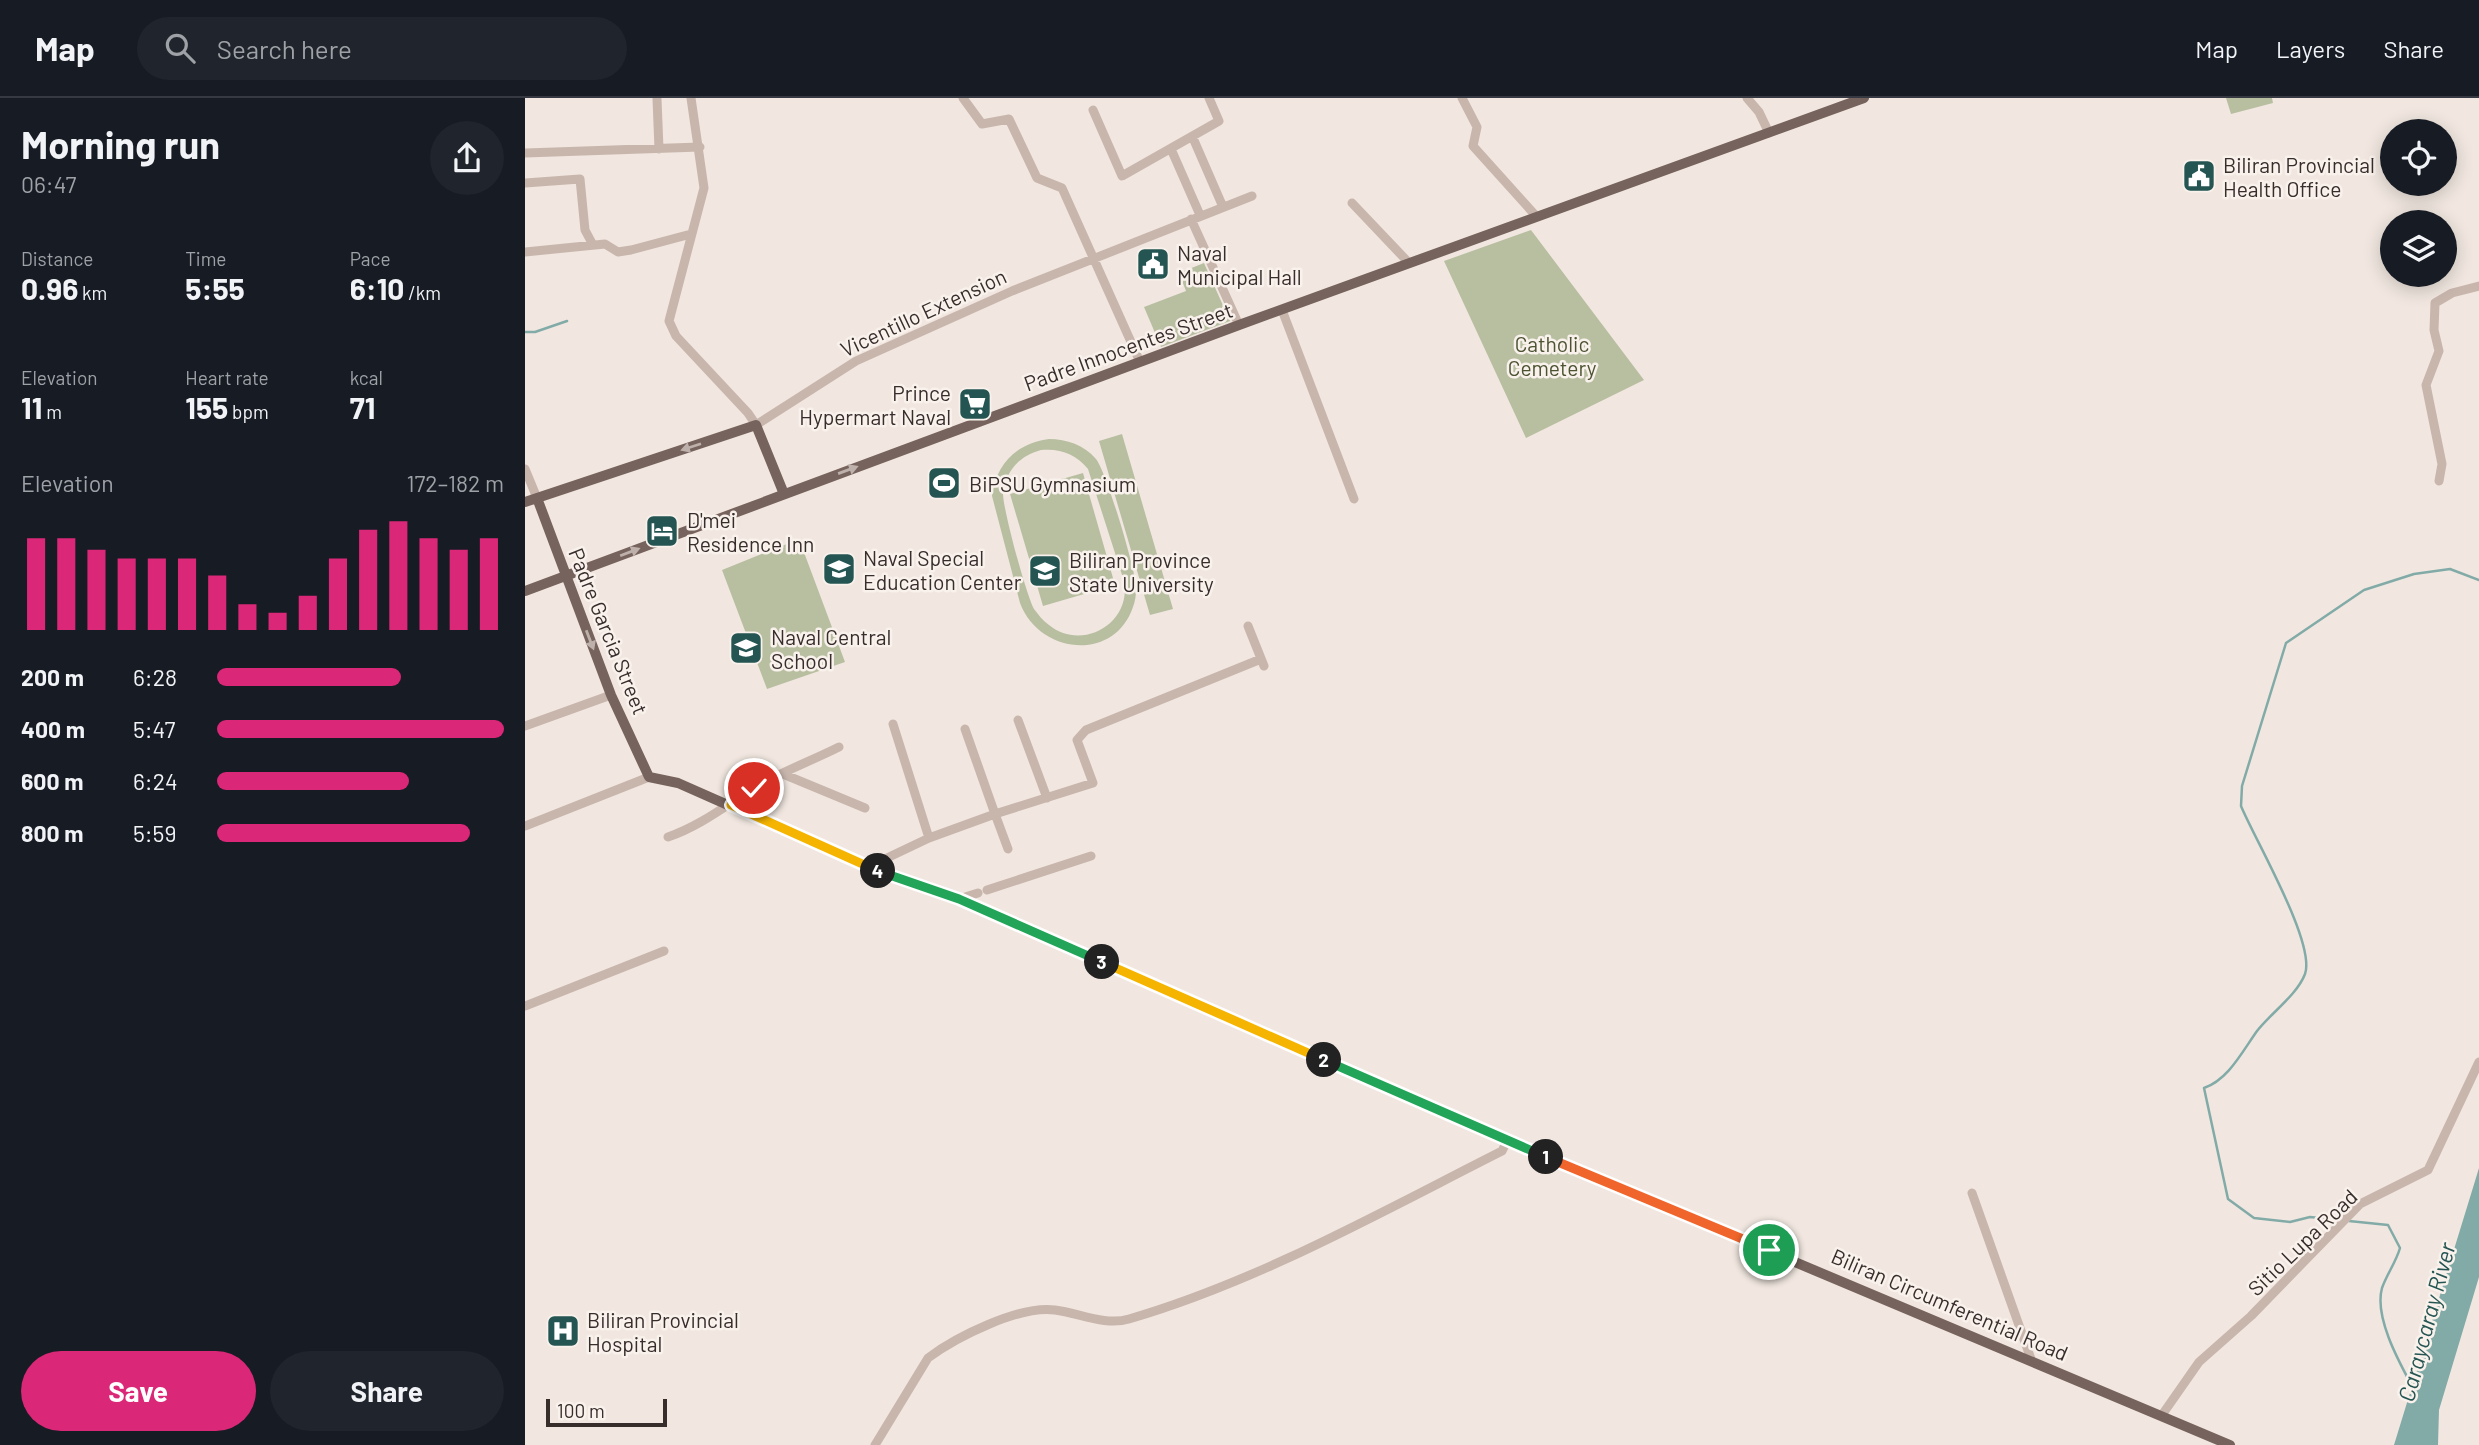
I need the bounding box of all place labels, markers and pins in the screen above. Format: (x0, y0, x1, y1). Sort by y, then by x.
place label: Biliran Provincial Health Office (2223, 152, 2375, 201)
public building icon: Biliran Provincial Health Office (2180, 157, 2218, 195)
place label: Naval Municipal Hall (1177, 240, 1302, 289)
public building icon: Naval Municipal Hall (1134, 245, 1172, 283)
place label: Prince Hypermart Naval (799, 380, 951, 429)
supermarket icon: Prince Hypermart Naval (956, 385, 994, 423)
sports icon: BiPSU Gymnasium (925, 464, 963, 502)
place label: BiPSU Gymnasium (969, 471, 1136, 496)
place label: D'mei Residence Inn (687, 507, 814, 556)
hotel icon: D'mei Residence Inn (643, 512, 681, 550)
place label: Naval Special Education Center (863, 545, 1022, 594)
place label: Biliran Province State University (1069, 547, 1214, 596)
school or university icon: Naval Special Education Center (820, 550, 858, 588)
school or university icon: Biliran Province State University (1026, 552, 1064, 590)
place label: Naval Central School (771, 624, 891, 673)
school or university icon: Naval Central School (727, 629, 765, 667)
pin (724, 758, 784, 818)
pin: 4 (861, 854, 895, 888)
pin: 3 (1085, 944, 1119, 980)
pin: 2 (1307, 1042, 1341, 1077)
pin: 1 (1529, 1140, 1563, 1174)
pin (1739, 1220, 1799, 1280)
place label: Biliran Provincial Hospital (587, 1307, 739, 1356)
hospital icon: Biliran Provincial Hospital (544, 1312, 582, 1350)

